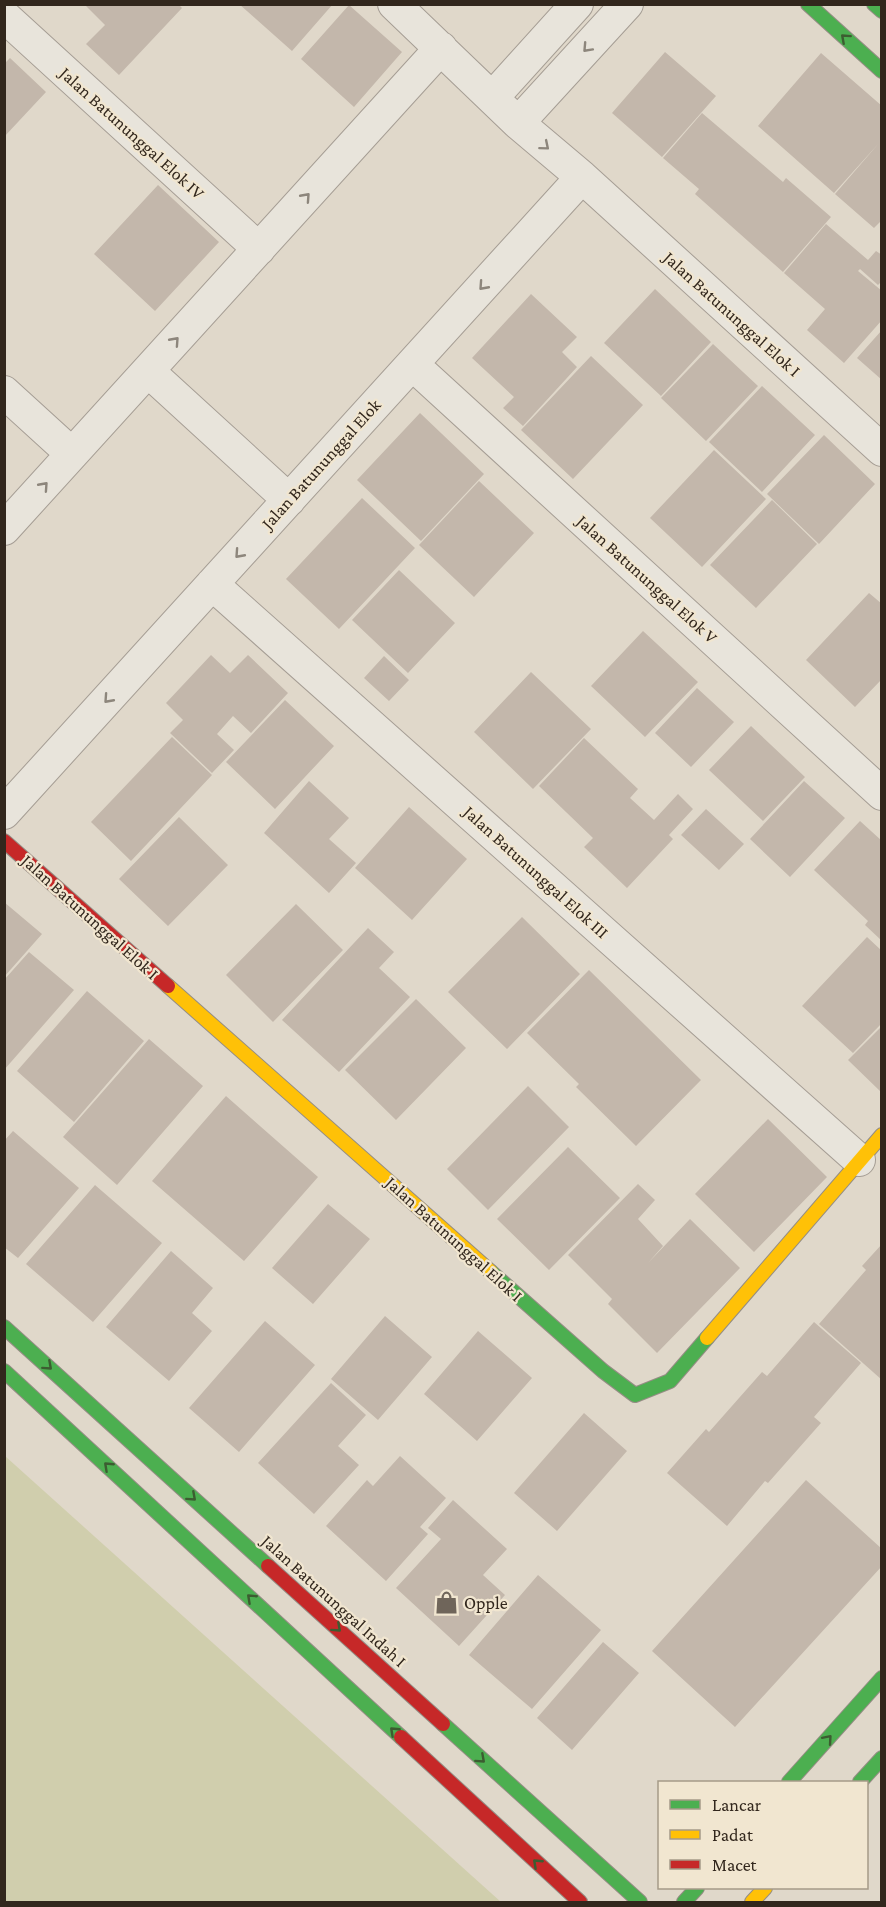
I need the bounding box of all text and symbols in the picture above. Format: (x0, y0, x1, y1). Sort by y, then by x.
one-way arrow (841, 34, 852, 45)
one-way arrow (583, 41, 594, 51)
street label: Jalan Batununggal Elok IV (54, 62, 209, 204)
one-way arrow (538, 139, 549, 150)
one-way arrow (299, 193, 310, 204)
street label: Jalan Batununggal Elok I (658, 246, 804, 381)
one-way arrow (479, 279, 490, 289)
one-way arrow (168, 337, 179, 348)
street label: Jalan Batununggal Elok (256, 395, 385, 535)
one-way arrow (37, 482, 48, 492)
street label: Jalan Batununggal Elok V (571, 509, 722, 648)
one-way arrow (235, 548, 246, 558)
one-way arrow (104, 692, 115, 703)
street label: Jalan Batununggal Elok III (458, 800, 612, 942)
street label: Jalan Batununggal Elok I (16, 849, 162, 984)
street label: Jalan Batununggal Elok I (380, 1171, 526, 1306)
one-way arrow (41, 1359, 52, 1370)
one-way arrow (104, 1462, 114, 1473)
one-way arrow (186, 1490, 196, 1501)
street label: Jalan Batununggal Indah I (256, 1529, 410, 1671)
shop icon: Opple (433, 1590, 459, 1616)
place label: Opple (464, 1593, 508, 1613)
one-way arrow (247, 1594, 258, 1605)
one-way arrow (330, 1621, 341, 1632)
one-way arrow (390, 1727, 401, 1738)
one-way arrow (821, 1735, 832, 1745)
one-way arrow (475, 1752, 485, 1763)
legend (658, 1781, 868, 1889)
text: Lancar (712, 1795, 762, 1815)
text: Padat (712, 1825, 754, 1845)
text: Macet (712, 1855, 758, 1875)
one-way arrow (534, 1859, 544, 1870)

